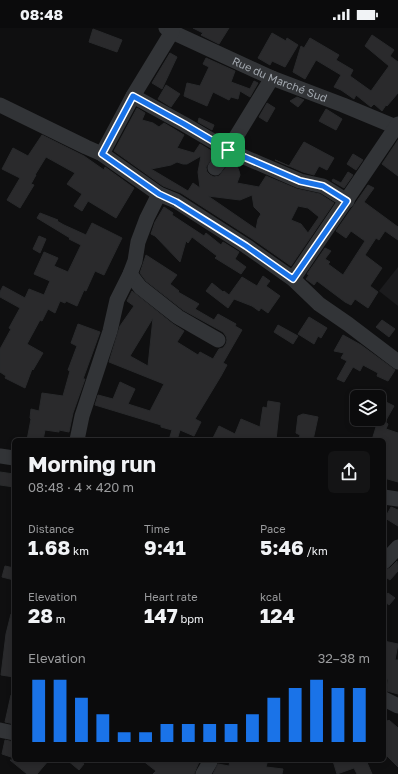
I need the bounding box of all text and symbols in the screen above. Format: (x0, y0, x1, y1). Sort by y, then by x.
text: 08:48 (20, 5, 63, 23)
street label: Rue du Marché Sud (230, 54, 329, 104)
pin (211, 133, 245, 167)
icon: arrive (217, 139, 239, 161)
map controls (350, 390, 386, 426)
button: layers (350, 390, 386, 426)
text: Morning run (28, 450, 156, 477)
button: share (328, 451, 370, 493)
text: 08:48 · 4 × 420 m (28, 479, 134, 495)
text: Distance (28, 522, 74, 535)
text: Time (144, 522, 170, 535)
text: Pace (260, 522, 286, 535)
text: 1.68 (28, 535, 70, 559)
text: 9:41 (144, 535, 186, 559)
text: 5:46 (260, 535, 304, 559)
text: km (70, 544, 89, 557)
text: /km (304, 544, 328, 557)
text: Elevation (28, 590, 77, 603)
text: Heart rate (144, 590, 198, 603)
text: kcal (260, 590, 282, 603)
text: 28 (28, 603, 53, 627)
text: 147 (144, 603, 178, 627)
text: 124 (260, 603, 295, 627)
text: m (53, 612, 66, 625)
text: bpm (178, 612, 204, 625)
text: Elevation (28, 650, 86, 666)
text: 32–38 m (318, 650, 370, 666)

